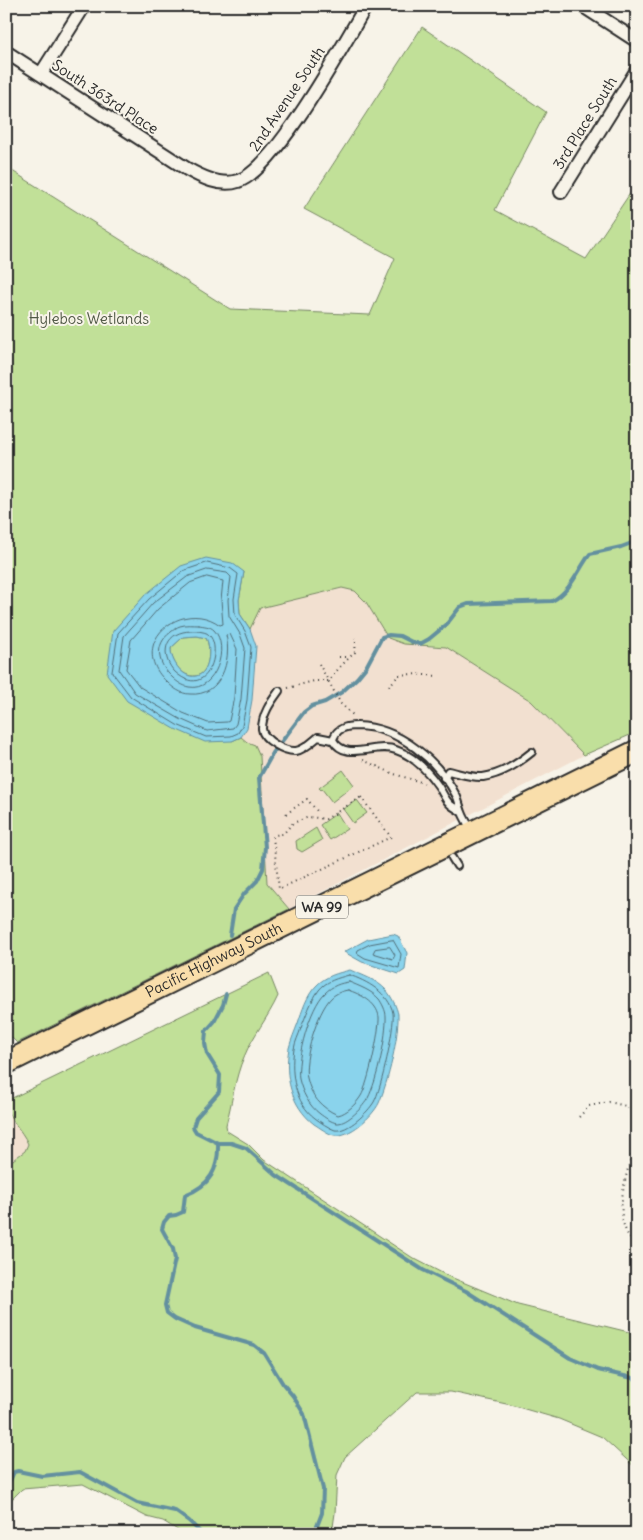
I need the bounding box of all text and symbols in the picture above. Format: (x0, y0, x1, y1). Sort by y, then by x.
street label: 2nd Avenue South (244, 42, 329, 155)
street label: South 363rd Place (48, 55, 162, 138)
street label: 3rd Place South (548, 72, 621, 173)
park label: Hylebos Wetlands (29, 309, 149, 328)
road number: WA 99 (296, 896, 348, 919)
street label: Pacific Highway South (142, 918, 286, 1002)

